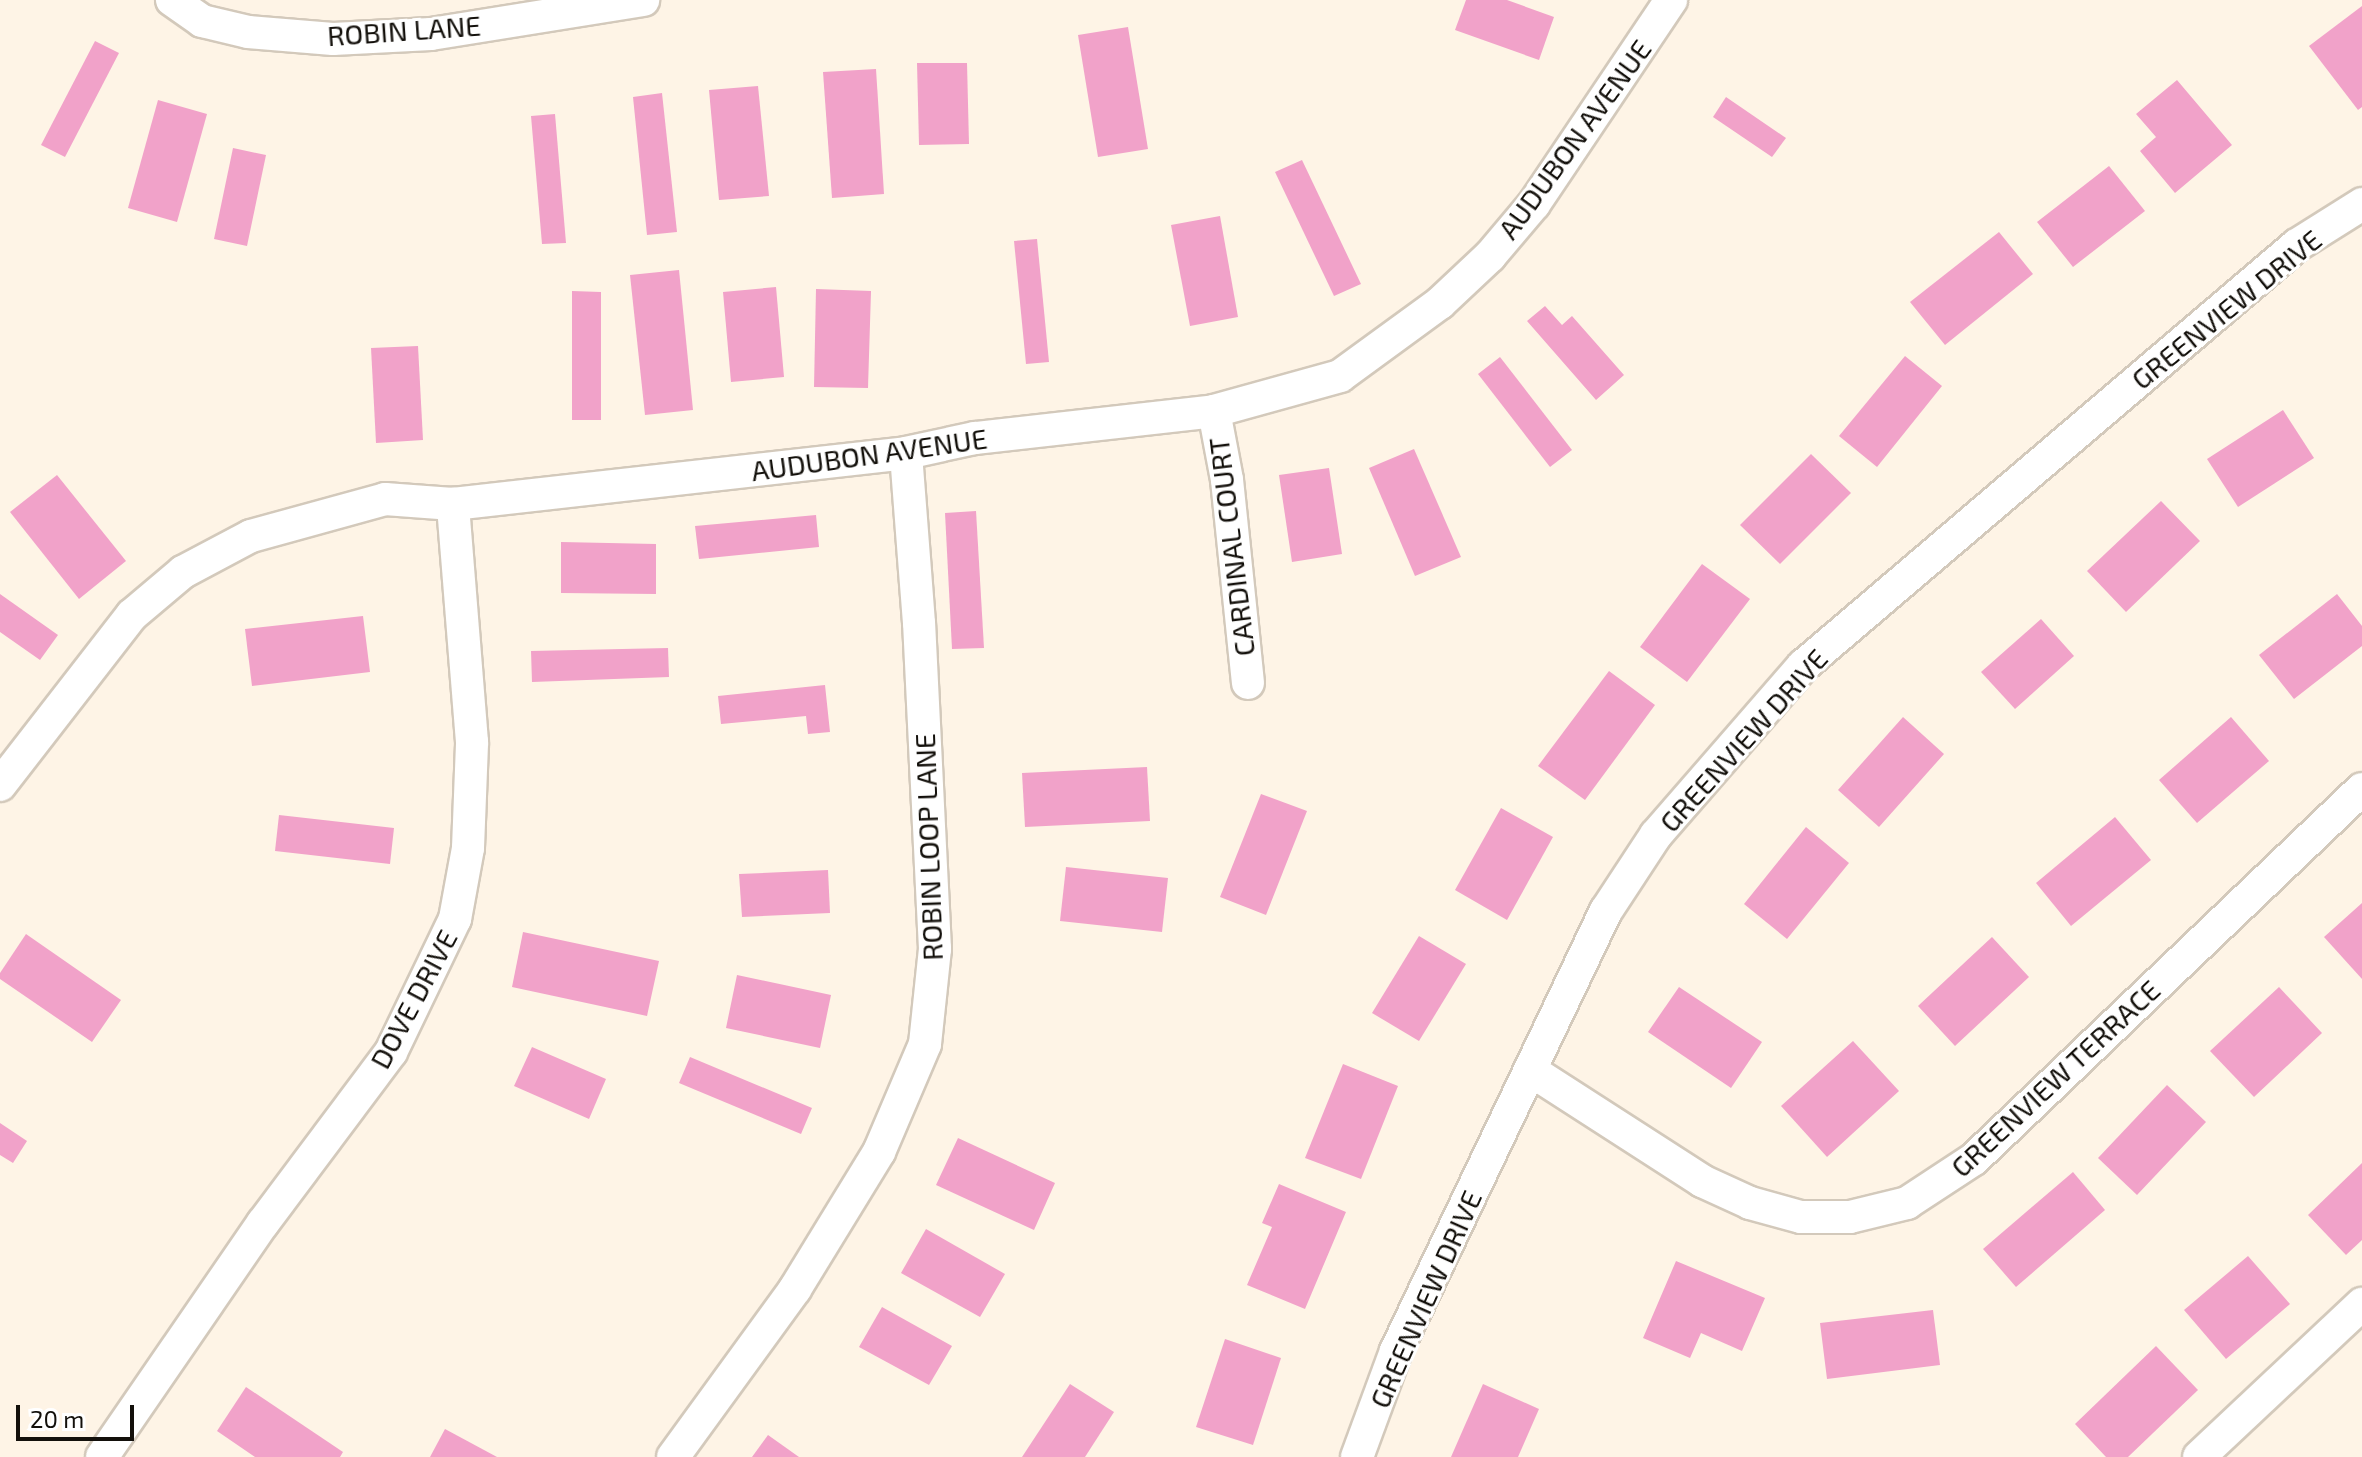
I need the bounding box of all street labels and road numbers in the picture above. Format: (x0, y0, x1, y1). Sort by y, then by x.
street label: ROBIN LANE (326, 8, 482, 52)
street label: AUDUBON AVENUE (1490, 33, 1658, 245)
street label: GREENVIEW DRIVE (2124, 222, 2328, 396)
street label: AUDUBON AVENUE (749, 421, 989, 487)
street label: CARDINAL COURT (1201, 435, 1261, 659)
street label: GREENVIEW DRIVE (1652, 642, 1834, 838)
street label: ROBIN LOOP LANE (907, 732, 949, 962)
street label: DOVE DRIVE (362, 924, 464, 1074)
street label: GREENVIEW TERRACE (1943, 972, 2167, 1184)
street label: GREENVIEW DRIVE (1362, 1185, 1488, 1413)

